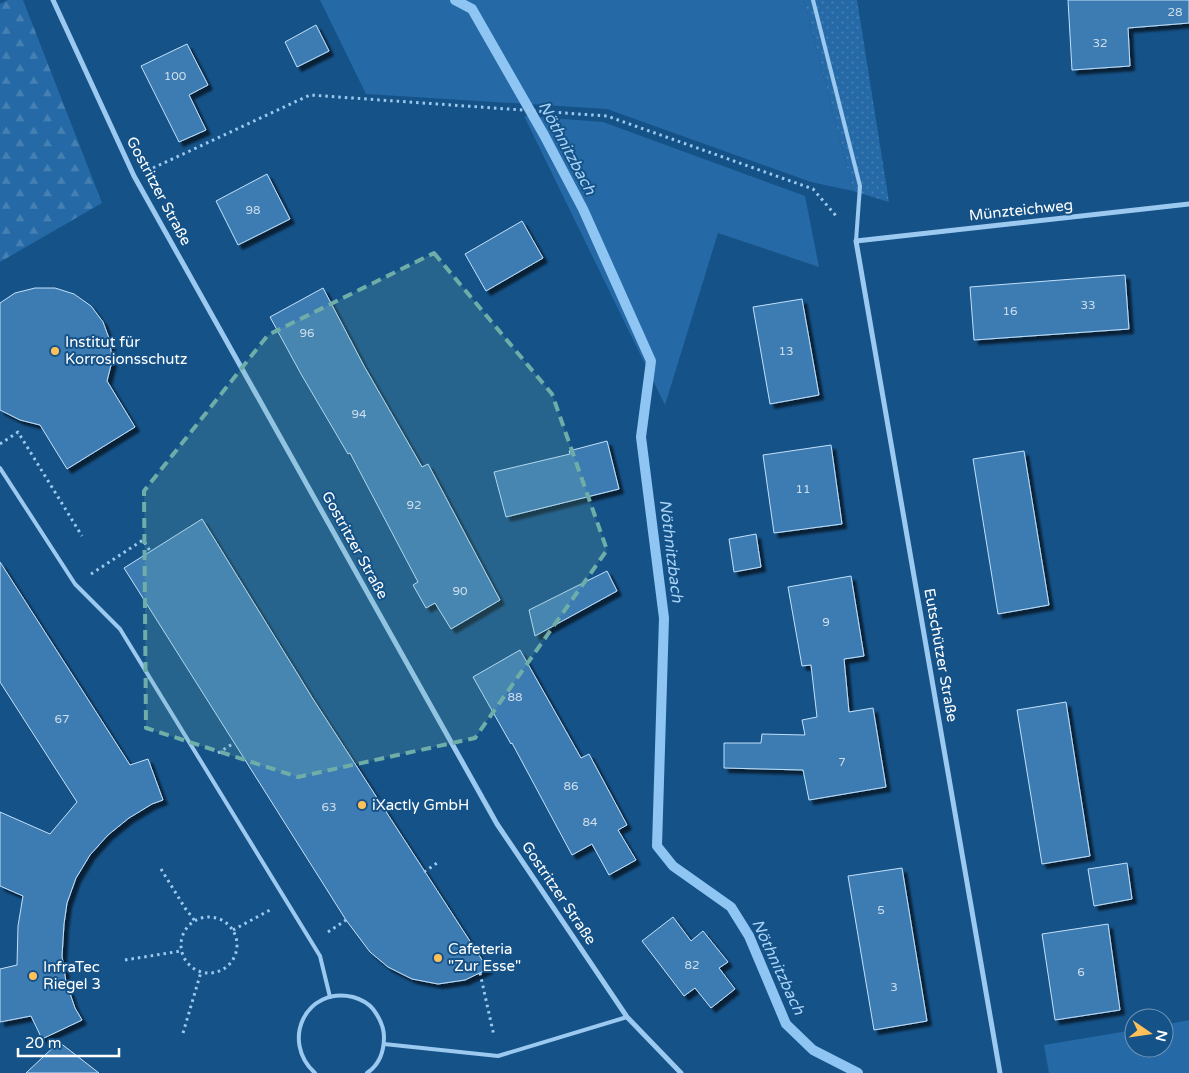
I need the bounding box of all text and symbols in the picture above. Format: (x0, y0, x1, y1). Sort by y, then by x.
house number: 28 (1167, 5, 1183, 19)
house number: 32 (1092, 36, 1108, 50)
house number: 100 (164, 69, 187, 83)
water label: Nöthnitzbach (534, 98, 601, 199)
street label: Gostritzer Straße (123, 134, 195, 248)
street label: Münzteichweg (968, 196, 1074, 224)
house number: 98 (245, 203, 261, 217)
house number: 33 (1080, 298, 1096, 312)
house number: 16 (1002, 304, 1018, 318)
house number: 96 (299, 326, 315, 340)
place label: Institut für Korrosionsschutz (65, 333, 188, 368)
house number: 13 (778, 344, 794, 358)
marker: Institut für Korrosionsschutz (49, 345, 61, 357)
house number: 94 (351, 407, 367, 421)
house number: 11 (795, 482, 811, 496)
street label: Gostritzer Straße (318, 488, 392, 602)
house number: 92 (406, 498, 422, 512)
water label: Nöthnitzbach (655, 499, 687, 605)
house number: 90 (452, 584, 468, 598)
street label: Eutschützer Straße (920, 587, 962, 723)
house number: 9 (822, 615, 830, 629)
house number: 88 (507, 690, 523, 704)
house number: 67 (54, 712, 70, 726)
house number: 7 (838, 755, 846, 769)
house number: 86 (563, 779, 579, 793)
place label: iXactly GmbH (372, 796, 469, 814)
marker: iXactly GmbH (356, 799, 368, 811)
house number: 63 (321, 800, 337, 814)
house number: 84 (582, 815, 598, 829)
street label: Gostritzer Straße (518, 838, 600, 948)
house number: 5 (877, 903, 885, 917)
water label: Nöthnitzbach (747, 916, 809, 1019)
place label: Cafeteria "Zur Esse" (448, 940, 521, 975)
marker: Cafeteria "Zur Esse" (432, 952, 444, 964)
place label: InfraTec Riegel 3 (43, 958, 101, 993)
house number: 82 (684, 958, 700, 972)
house number: 6 (1077, 965, 1085, 979)
marker: InfraTec Riegel 3 (27, 970, 39, 982)
house number: 3 (890, 980, 898, 994)
north arrow (1124, 1008, 1174, 1058)
scale bar (18, 1026, 119, 1058)
text: N (1152, 1028, 1171, 1043)
text: 20 m (25, 1034, 62, 1052)

